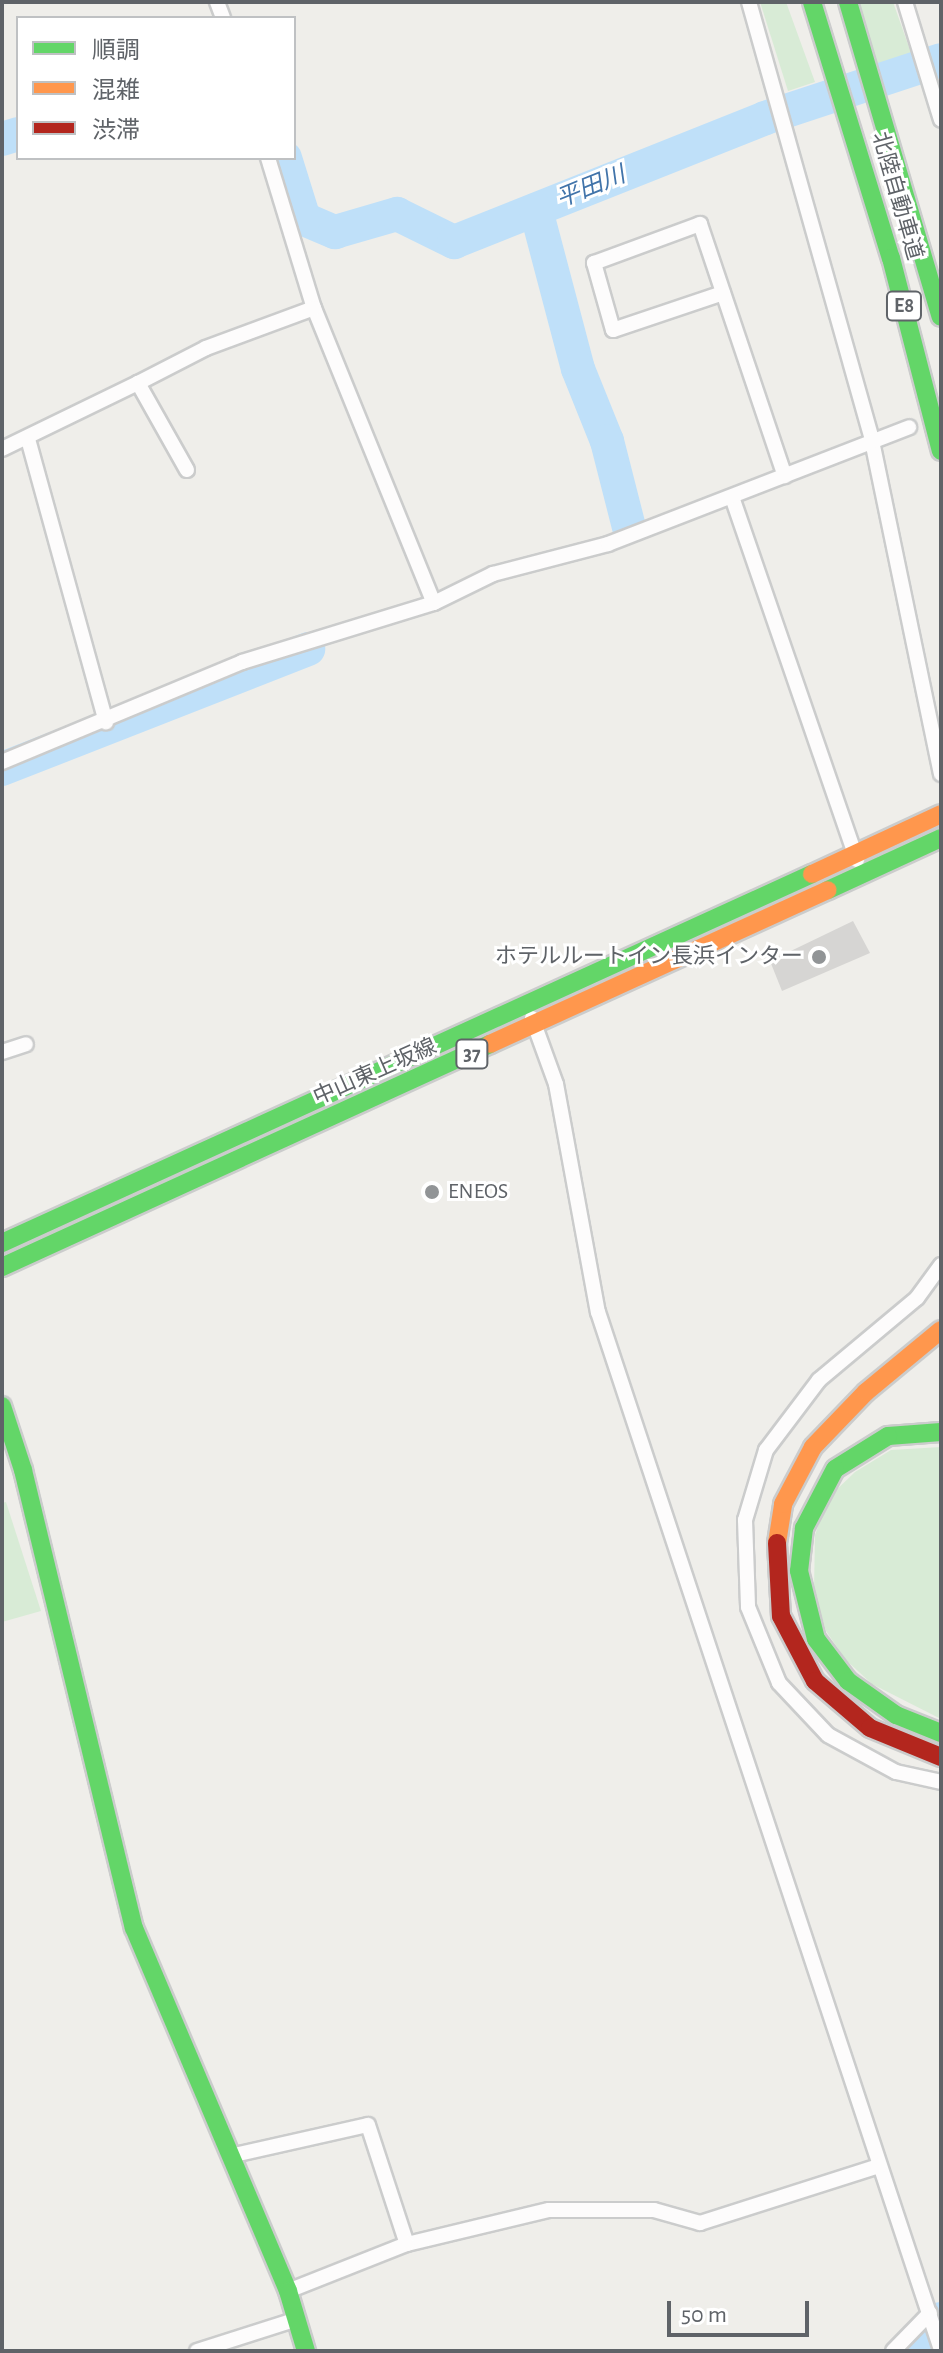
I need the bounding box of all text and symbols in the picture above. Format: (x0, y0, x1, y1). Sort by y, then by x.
legend (16, 16, 296, 160)
text: 順調 (92, 39, 140, 63)
text: 混雑 (92, 79, 140, 103)
text: 渋滞 (92, 119, 140, 143)
street label: 北陸自動車道 (866, 129, 928, 263)
water label: 平田川 (552, 161, 630, 215)
road number: E8 (884, 290, 924, 322)
place label: ホテルルートイン長浜インター (495, 944, 803, 970)
marker: ホテルルートイン長浜インター (810, 948, 828, 966)
street label: 中山東上坂線 (309, 1033, 441, 1111)
road number: 37 (454, 1038, 490, 1070)
place label: ENEOS (448, 1179, 508, 1205)
marker: ENEOS (423, 1183, 441, 1201)
scale bar (671, 2285, 813, 2335)
text: 50 m (681, 2303, 727, 2327)

